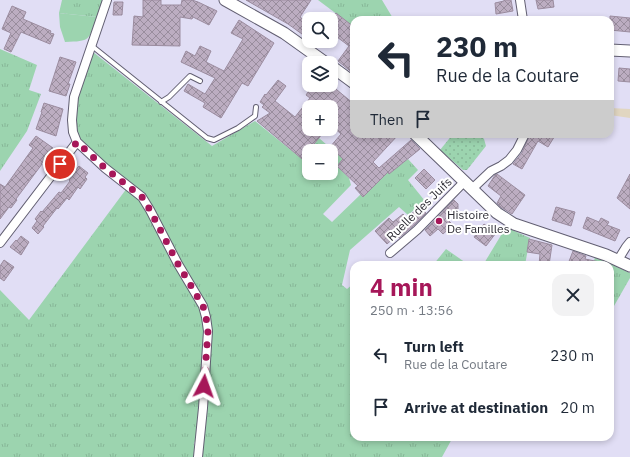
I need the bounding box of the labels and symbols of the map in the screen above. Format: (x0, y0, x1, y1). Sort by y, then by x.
pin (43, 147, 77, 181)
street label: Ruelle des Juifs (383, 174, 455, 244)
place label: Histoire De Familles (447, 207, 510, 236)
marker: Histoire De Familles (434, 216, 444, 226)
position arrow (183, 365, 225, 407)

